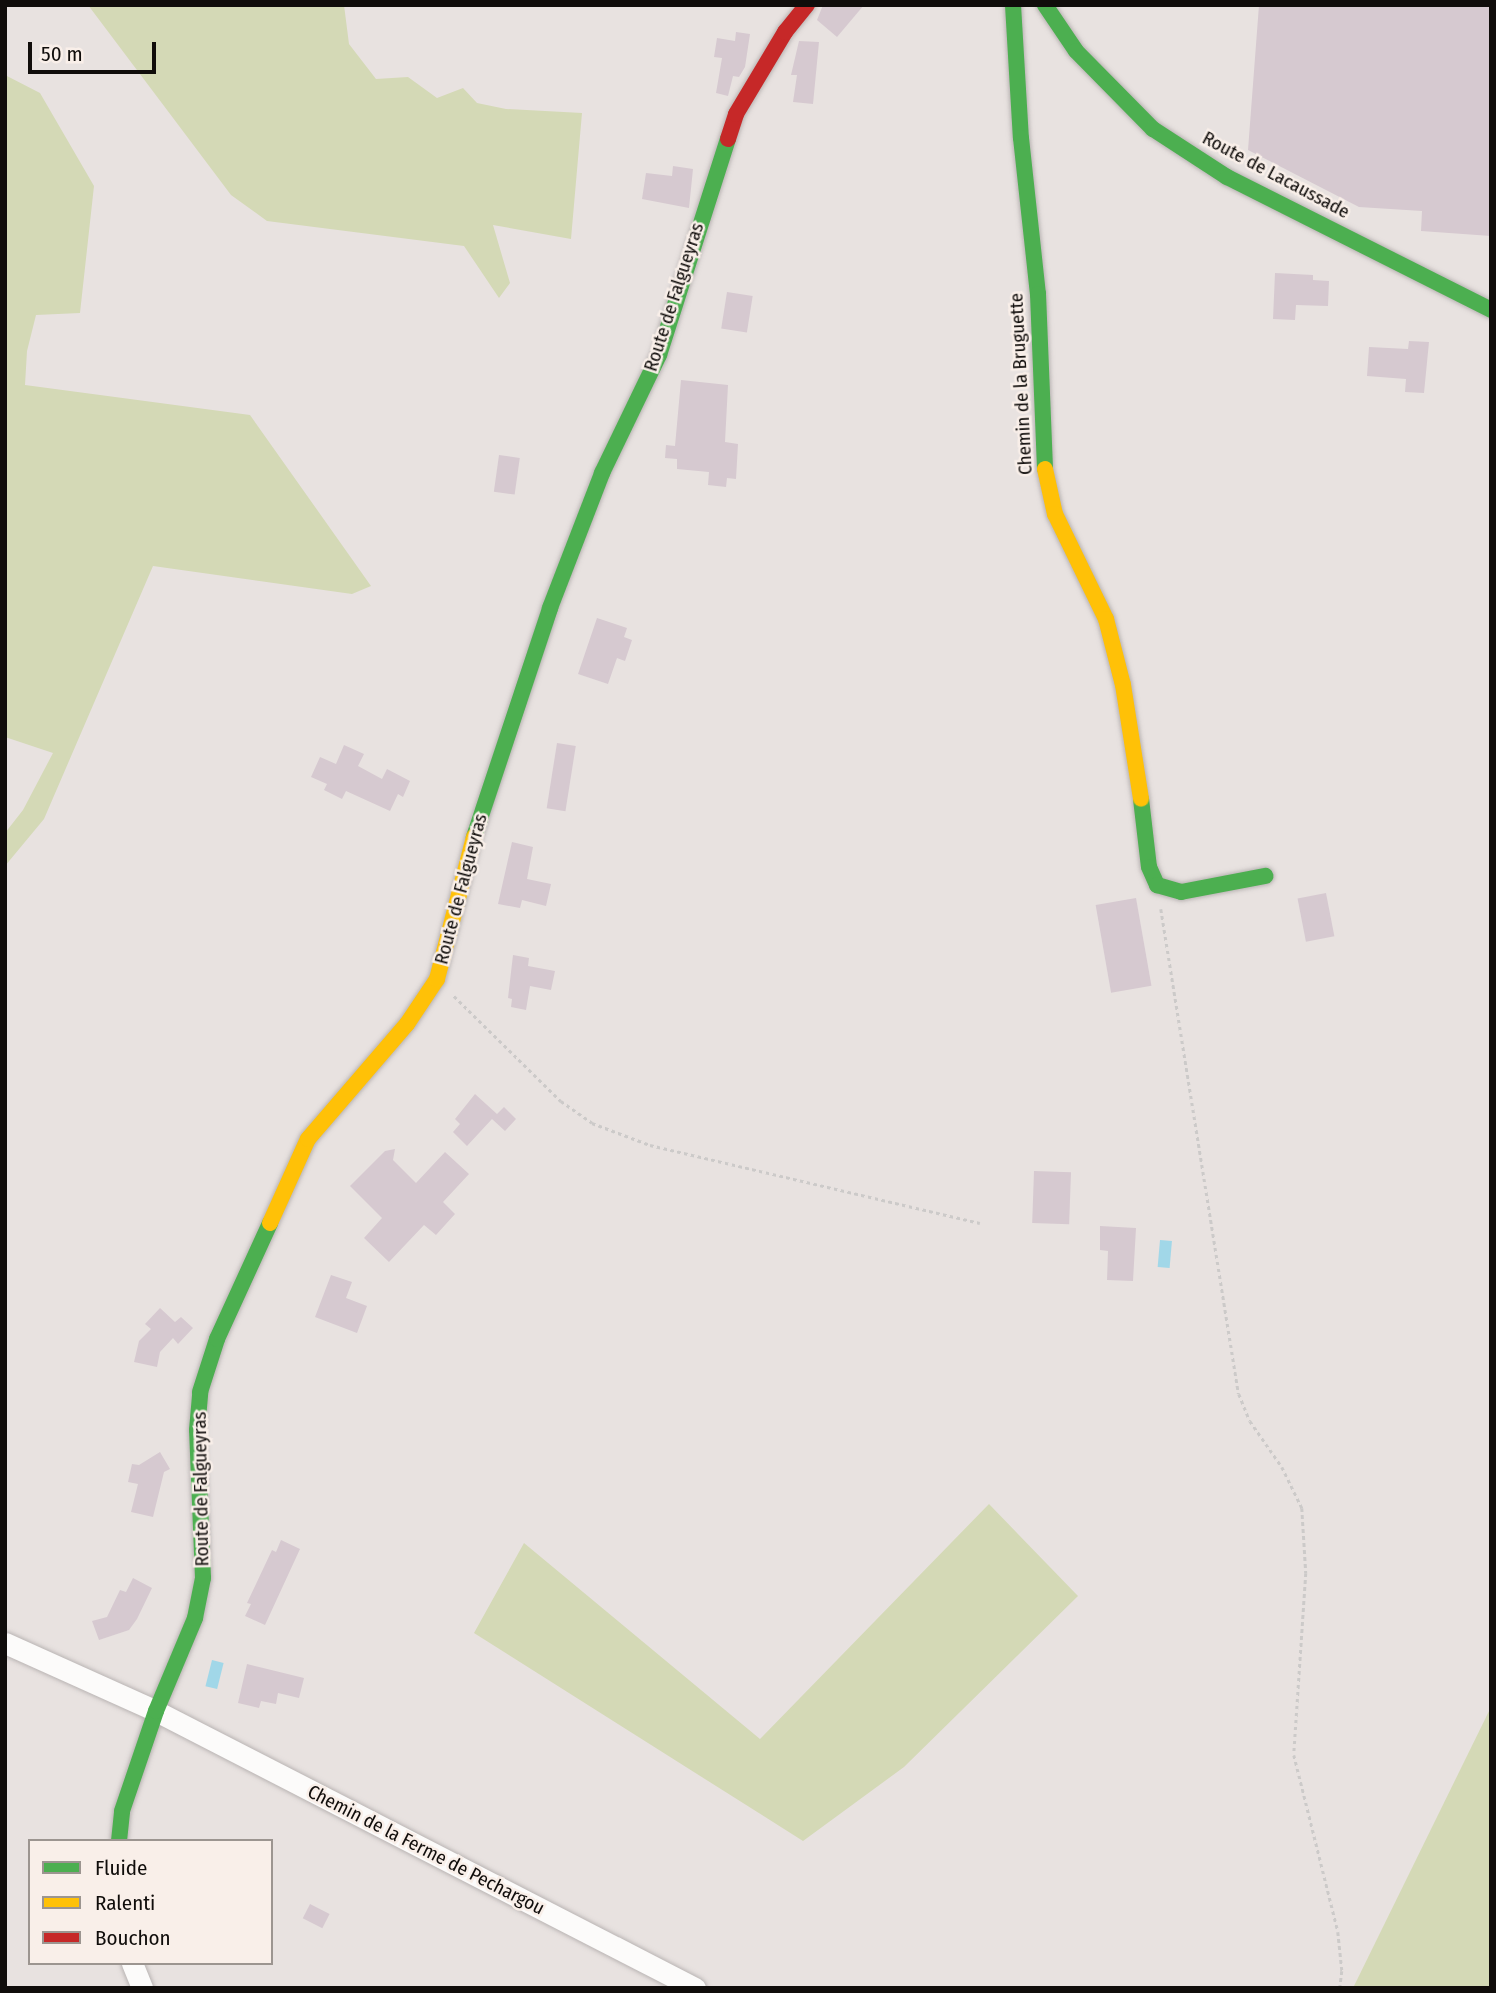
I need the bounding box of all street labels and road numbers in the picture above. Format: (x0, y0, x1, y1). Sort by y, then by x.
street label: Route de Lacaussade (1199, 127, 1353, 223)
street label: Route de Falgueyras (639, 220, 709, 374)
street label: Chemin de la Bruguette (1005, 293, 1037, 475)
street label: Route de Falgueyras (430, 811, 492, 967)
street label: Route de Falgueyras (188, 1411, 214, 1567)
street label: Chemin de la Ferme de Pechargou (304, 1780, 548, 1920)

